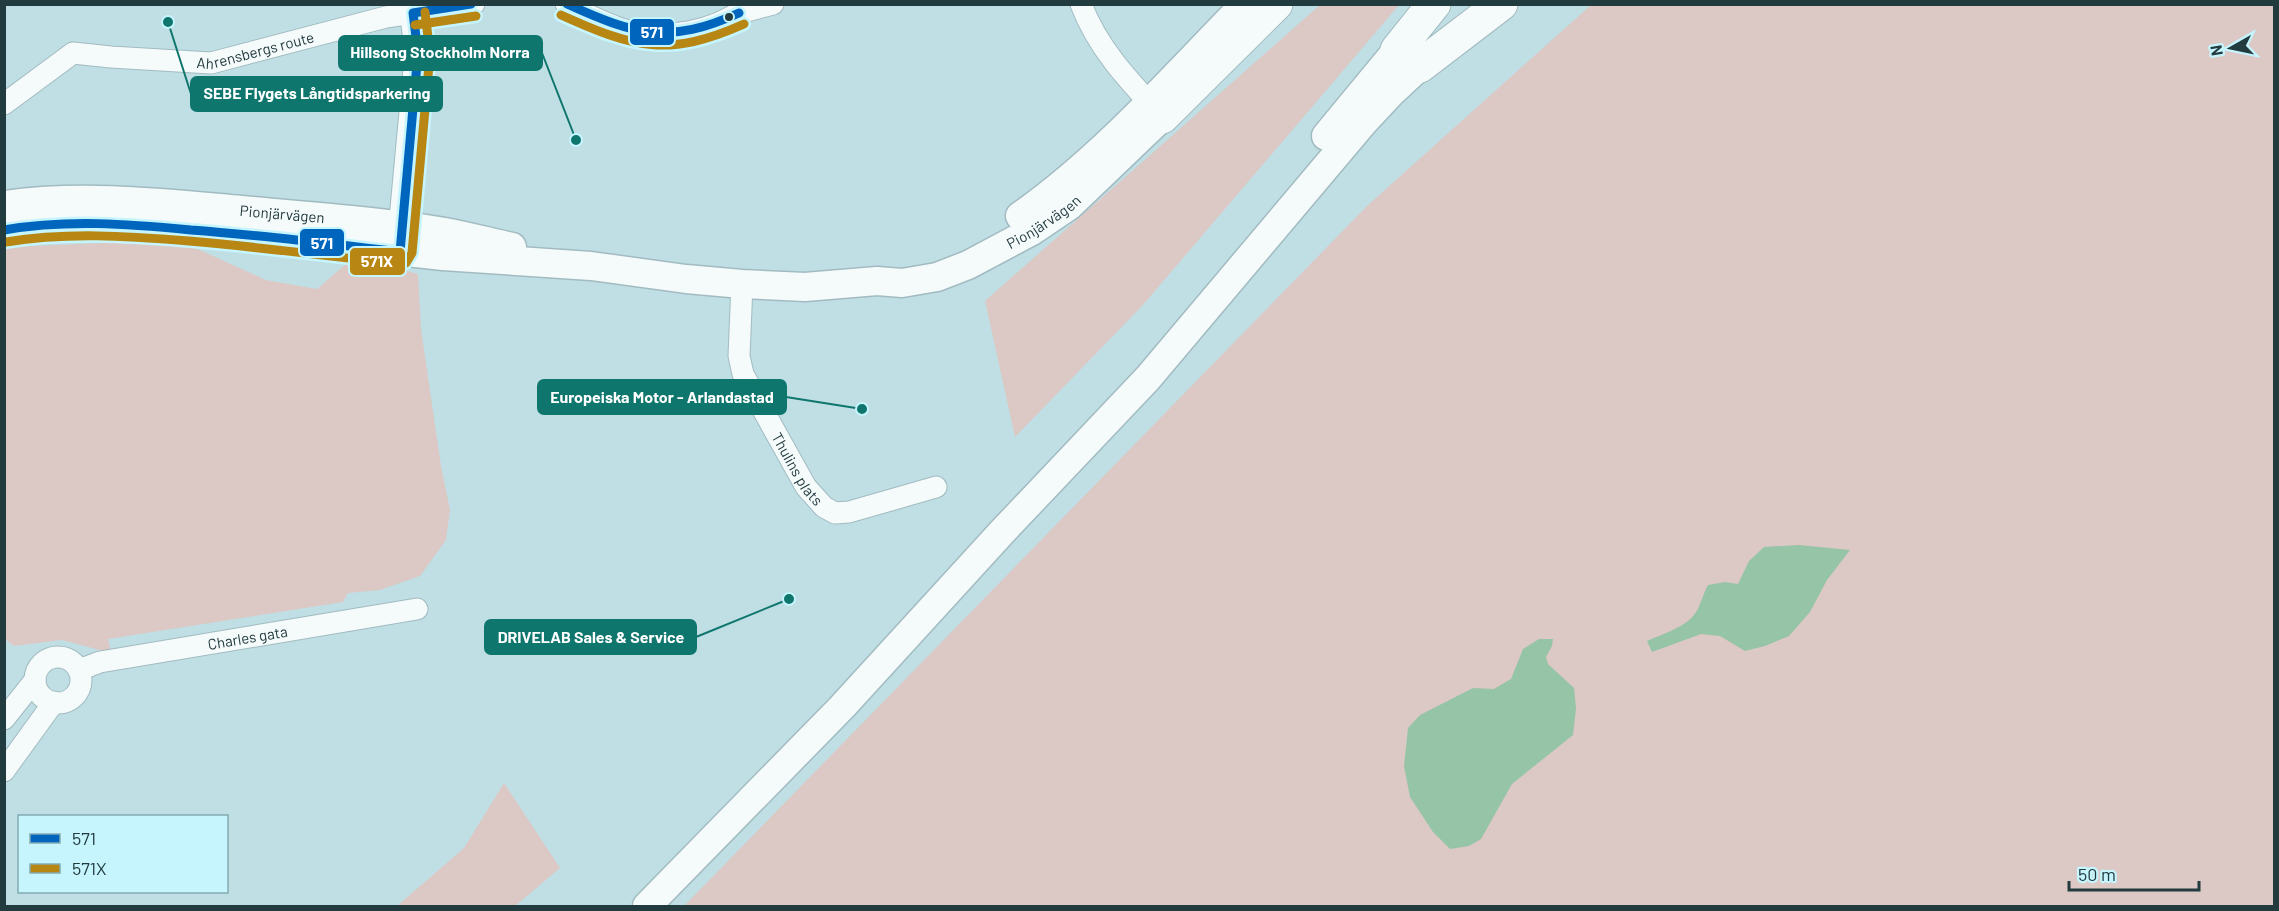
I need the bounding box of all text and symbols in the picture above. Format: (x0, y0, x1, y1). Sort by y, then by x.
unlabelled marker (723, 11, 735, 23)
line badge: 571 (629, 18, 675, 46)
north arrow (2201, 18, 2261, 78)
text: 571 (641, 22, 663, 41)
street label: Ahrensbergs route (196, 27, 316, 72)
callout: Hillsong Stockholm Norra (339, 36, 542, 70)
text: Hillsong Stockholm Norra (350, 42, 530, 61)
text: N (2205, 44, 2226, 57)
callout: SEBE Flygets Långtidsparkering (191, 77, 442, 111)
text: SEBE Flygets Långtidsparkering (203, 83, 431, 102)
street label: Pionjärvägen (1003, 191, 1084, 252)
street label: Pionjärvägen (239, 201, 325, 226)
line badge: 571 (299, 228, 345, 257)
text: 571 (311, 233, 333, 252)
line badge: 571X (349, 247, 406, 276)
text: 571X (361, 251, 393, 270)
callout: Europeiska Motor - Arlandastad (538, 380, 786, 414)
text: Europeiska Motor - Arlandastad (550, 387, 774, 406)
street label: Thulins plats (768, 429, 827, 509)
callout: DRIVELAB Sales & Service (485, 620, 696, 654)
street label: Charles gata (206, 622, 289, 653)
text: DRIVELAB Sales & Service (498, 627, 685, 646)
legend (18, 815, 228, 893)
text: 571 (72, 827, 96, 849)
scale bar (2069, 854, 2200, 892)
text: 571X (72, 857, 107, 879)
text: 50 m (2078, 863, 2116, 885)

